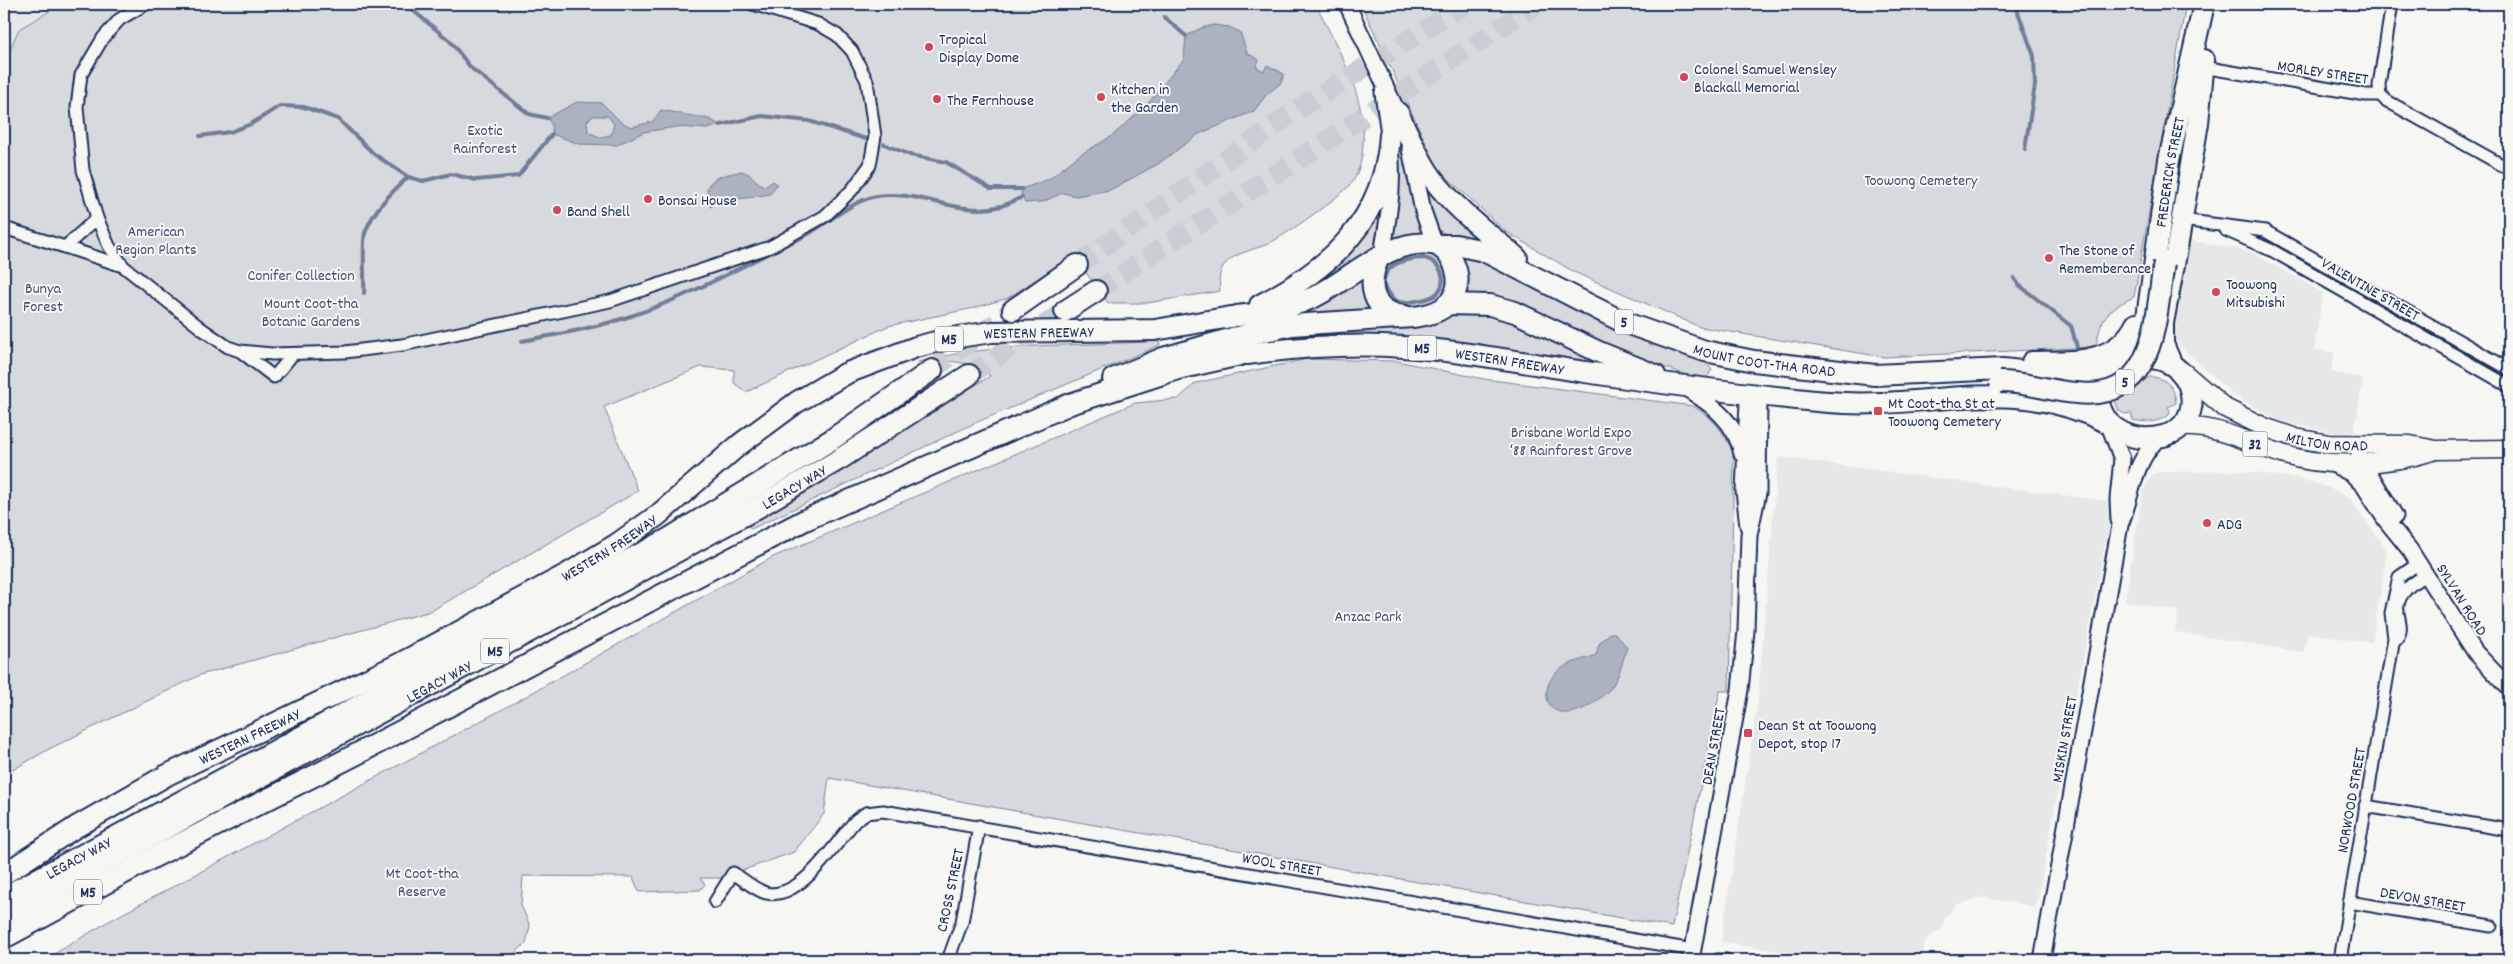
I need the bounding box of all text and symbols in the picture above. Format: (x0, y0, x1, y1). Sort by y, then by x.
place label: Tropical Display Dome (939, 29, 1019, 70)
marker: Tropical Display Dome (923, 41, 935, 53)
street label: MORLEY STREET (2275, 55, 2370, 92)
place label: Colonel Samuel Wensley Blackall Memorial (1694, 59, 1837, 100)
marker: Colonel Samuel Wensley Blackall Memorial (1678, 71, 1690, 83)
place label: Kitchen in the Garden (1111, 79, 1178, 120)
place label: The Fernhouse (947, 90, 1034, 113)
marker: Kitchen in the Garden (1095, 91, 1107, 103)
marker: The Fernhouse (931, 93, 943, 105)
street label: FREDERICK STREET (2151, 114, 2192, 229)
park label: Exotic Rainforest (453, 120, 517, 161)
park label: Toowong Cemetery (1864, 170, 1978, 193)
place label: Bonsai House (658, 190, 737, 213)
marker: Bonsai House (642, 193, 654, 205)
place label: Band Shell (567, 201, 630, 224)
marker: Band Shell (551, 204, 563, 216)
park label: American Region Plants (115, 221, 197, 262)
place label: The Stone of Rememberance (2059, 240, 2151, 281)
marker: The Stone of Rememberance (2043, 252, 2055, 264)
street label: VALENTINE STREET (2316, 253, 2424, 328)
park label: Conifer Collection (247, 265, 355, 288)
place label: Toowong Mitsubishi (2226, 274, 2285, 315)
park label: Bunya Forest (23, 278, 63, 319)
marker: Toowong Mitsubishi (2210, 286, 2222, 298)
park label: Mount Coot-tha Botanic Gardens (262, 293, 361, 334)
road number: 5 (1615, 310, 1633, 334)
street label: WESTERN FREEWAY (982, 322, 1095, 347)
road number: M5 (935, 326, 963, 352)
road number: M5 (1408, 336, 1436, 360)
street label: MOUNT COOT-THA ROAD (1690, 339, 1837, 384)
street label: WESTERN FREEWAY (1454, 343, 1567, 383)
road number: 5 (2116, 370, 2134, 394)
place label: Mt Coot-tha St at Toowong Cemetery (1888, 393, 2002, 434)
marker: Mt Coot-tha St at Toowong Cemetery (1872, 405, 1884, 417)
park label: Brisbane World Expo ‘88 Rainforest Grove (1510, 422, 1632, 463)
street label: MILTON ROAD (2282, 426, 2368, 458)
road number: 32 (2242, 432, 2268, 456)
street label: LEGACY WAY (758, 460, 833, 517)
street label: WESTERN FREEWAY (558, 509, 664, 589)
place label: ADG (2217, 514, 2242, 537)
marker: ADG (2201, 517, 2213, 529)
street label: SYLVAN ROAD (2430, 560, 2492, 641)
park label: Anzac Park (1334, 606, 1402, 629)
road number: M5 (481, 638, 509, 664)
street label: LEGACY WAY (402, 655, 478, 710)
street label: MISKIN STREET (2047, 694, 2084, 785)
street label: WESTERN FREEWAY (196, 703, 306, 772)
street label: DEAN STREET (1696, 705, 1733, 787)
place label: Dean St at Toowong Depot, stop 17 (1758, 715, 1877, 756)
marker: Dean St at Toowong Depot, stop 17 (1742, 727, 1754, 739)
street label: NORWOOD STREET (2332, 745, 2373, 855)
street label: LEGACY WAY (42, 832, 117, 887)
street label: CROSS STREET (931, 846, 972, 934)
street label: WOOL STREET (1240, 847, 1324, 884)
park label: Mt Coot-tha Reserve (385, 863, 459, 904)
road number: M5 (74, 880, 102, 904)
street label: DEVON STREET (2378, 882, 2468, 919)

